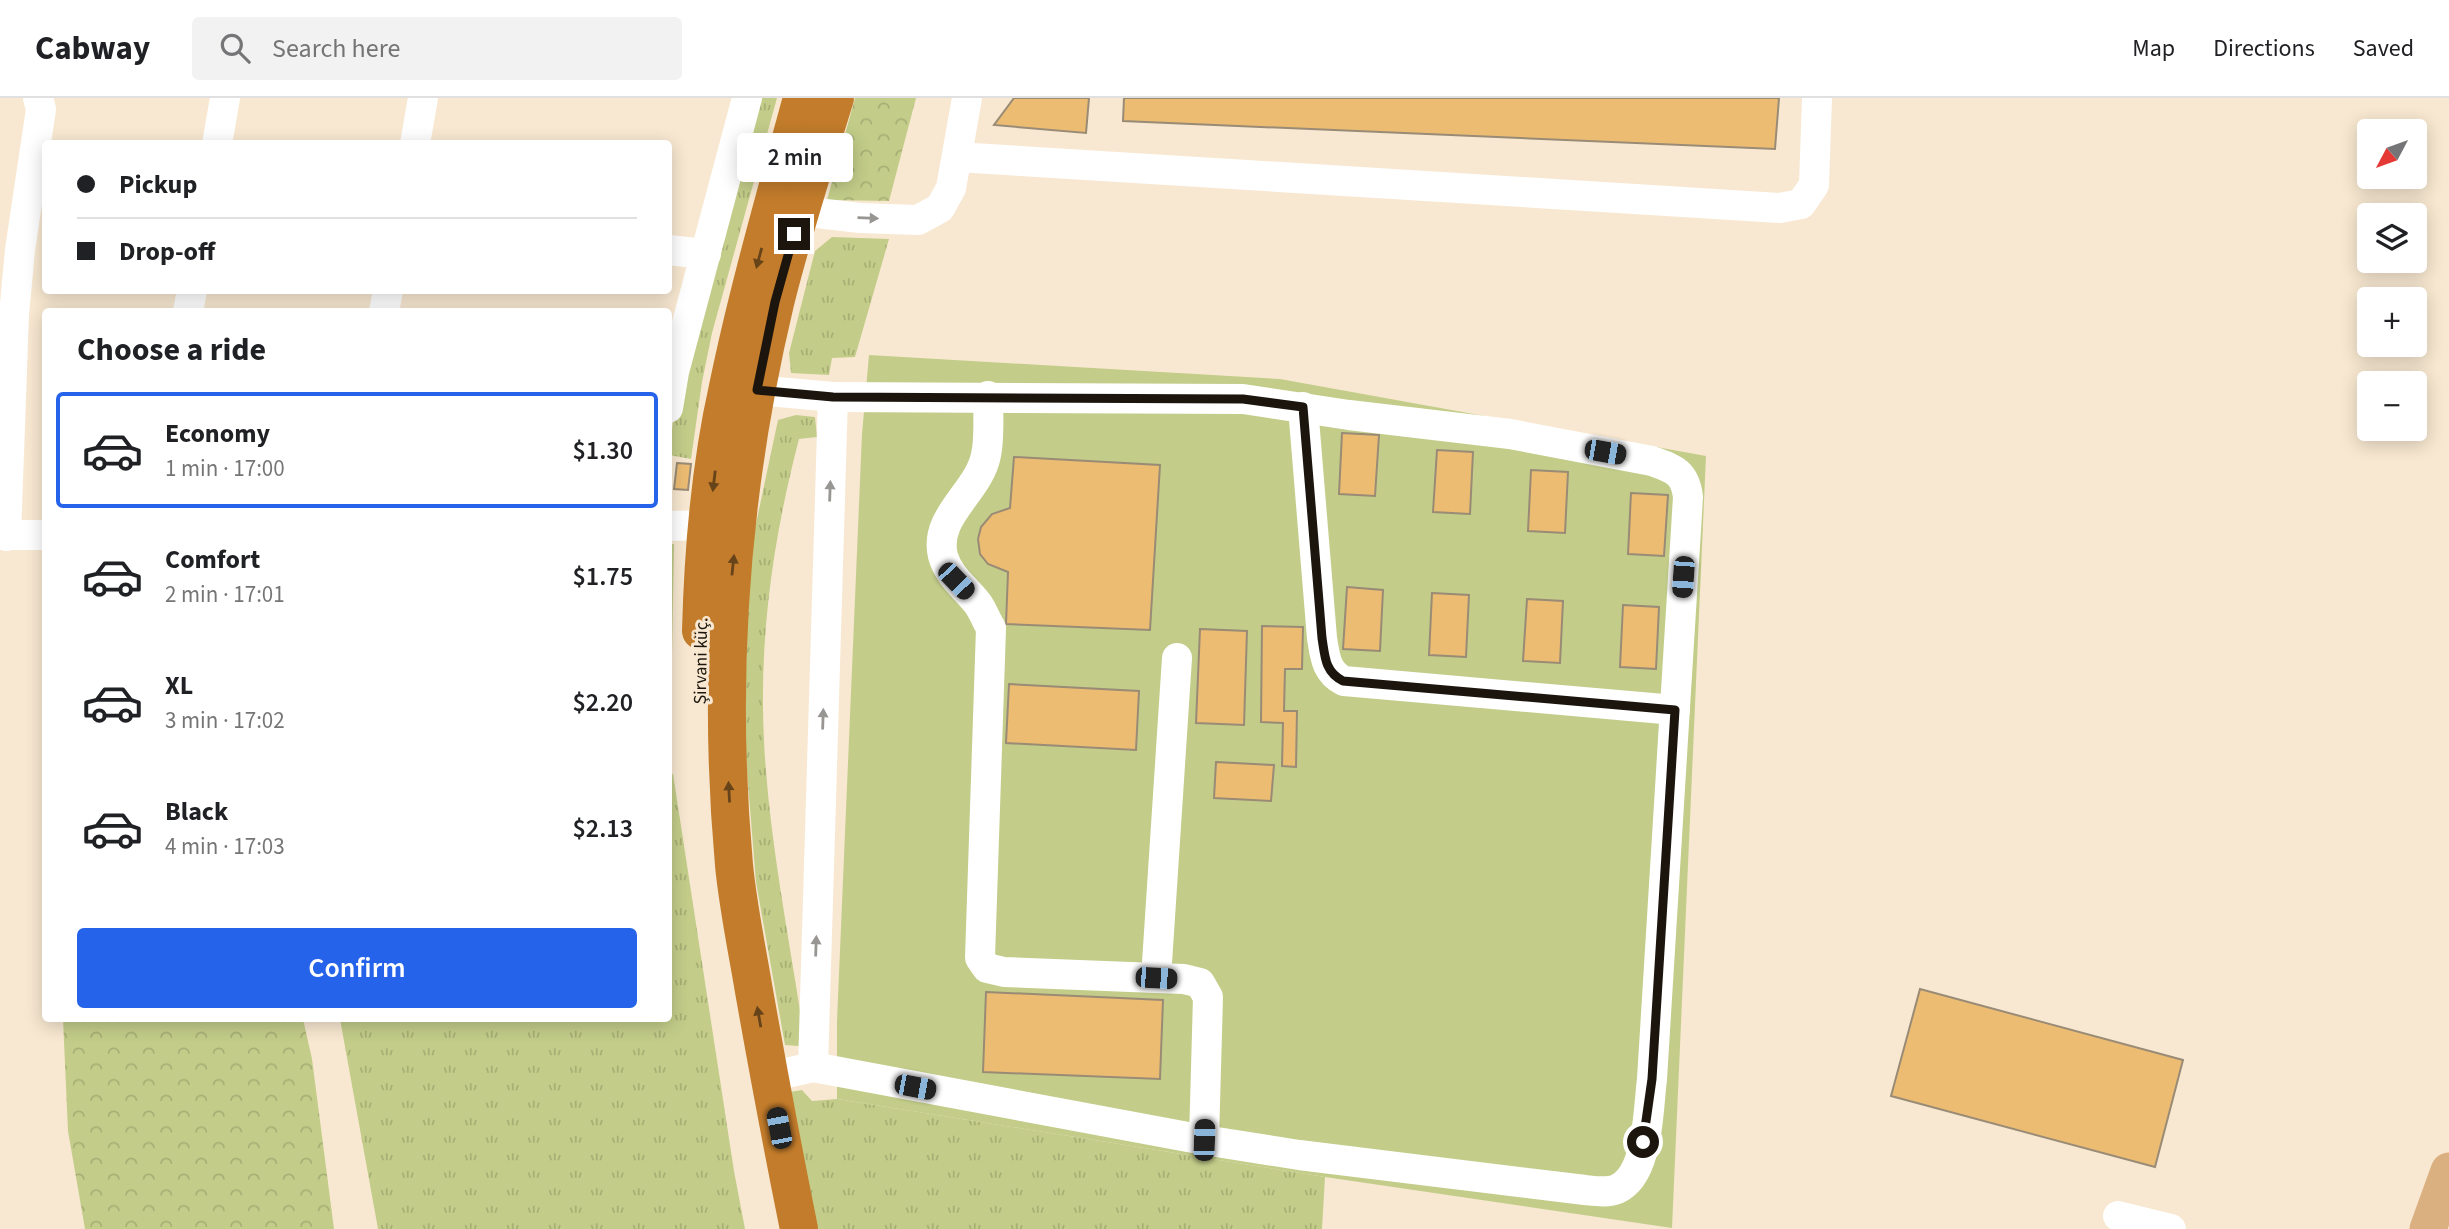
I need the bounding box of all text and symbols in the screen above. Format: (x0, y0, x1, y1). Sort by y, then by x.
search box (192, 17, 682, 80)
text: Cabway (35, 25, 150, 72)
icon: search (216, 29, 254, 67)
text: Search here (272, 30, 400, 67)
text: Map (2132, 31, 2175, 66)
text: Directions (2213, 31, 2315, 66)
text: Saved (2353, 31, 2414, 66)
north arrow (2357, 119, 2427, 189)
map controls (2357, 119, 2427, 441)
callout: 2 min (736, 132, 852, 181)
text: 2 min (768, 141, 822, 174)
text: Pickup (119, 166, 197, 203)
button: layers (2357, 203, 2427, 273)
one-way arrow (857, 213, 879, 224)
route end (778, 218, 810, 250)
text: Drop-off (119, 233, 215, 270)
one-way arrow (753, 248, 764, 270)
button: + (2357, 287, 2427, 357)
text: Choose a ride (77, 327, 266, 373)
button: − (2357, 371, 2427, 441)
text: Economy (165, 415, 270, 452)
icon: car (81, 419, 144, 482)
text: $1.30 (572, 432, 633, 469)
car (1583, 438, 1628, 466)
text: 1 min · 17:00 (165, 452, 285, 485)
one-way arrow (708, 470, 719, 492)
one-way arrow (824, 480, 835, 502)
text: Comfort (165, 541, 260, 578)
icon: car (81, 545, 144, 608)
one-way arrow (727, 554, 738, 576)
car (1672, 555, 1695, 599)
text: $1.75 (572, 558, 633, 595)
car (934, 559, 979, 603)
text: 2 min · 17:01 (165, 578, 285, 611)
street label: Şirvani küç. (688, 617, 714, 705)
text: XL (165, 667, 193, 704)
icon: car (81, 671, 144, 734)
text: $2.20 (572, 684, 633, 721)
text: 3 min · 17:02 (165, 704, 285, 737)
one-way arrow (817, 708, 828, 730)
one-way arrow (723, 781, 734, 803)
text: Black (165, 793, 228, 830)
icon: car (81, 797, 144, 860)
text: $2.13 (572, 810, 633, 847)
text: 4 min · 17:03 (165, 830, 285, 863)
button: Confirm (77, 928, 637, 1008)
one-way arrow (810, 935, 821, 957)
car (1135, 966, 1178, 990)
one-way arrow (753, 1006, 764, 1028)
car (893, 1073, 938, 1101)
car (765, 1105, 794, 1151)
car (1193, 1119, 1216, 1161)
route start (1627, 1126, 1659, 1158)

